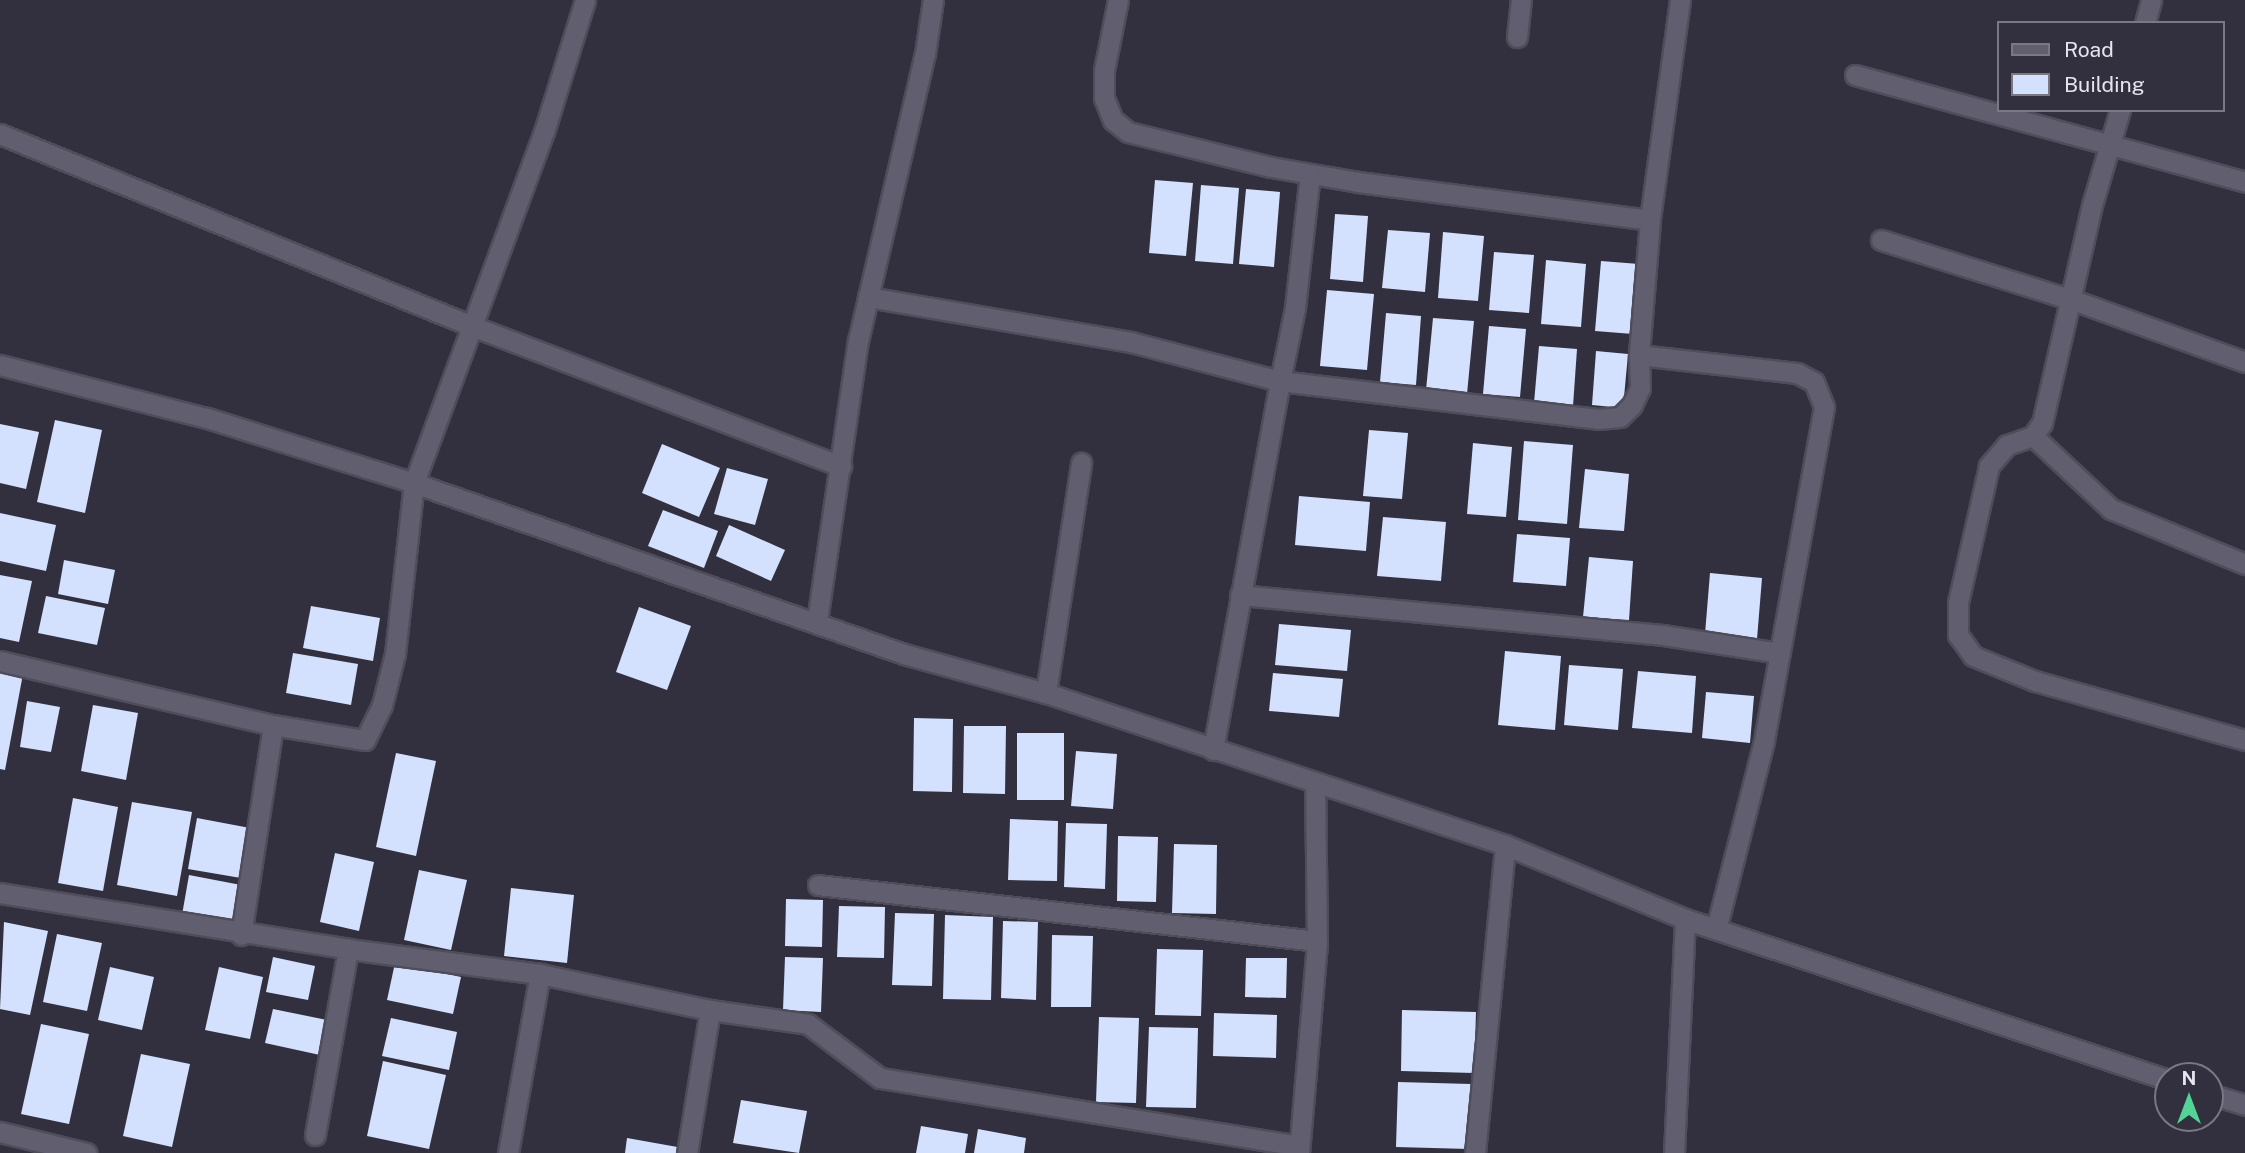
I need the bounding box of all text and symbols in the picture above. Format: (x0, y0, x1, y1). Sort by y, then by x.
legend (1996, 21, 2224, 112)
text: Road (2064, 37, 2114, 62)
text: Building (2064, 72, 2145, 97)
north arrow (2154, 1062, 2224, 1132)
text: N (2182, 1067, 2196, 1089)

